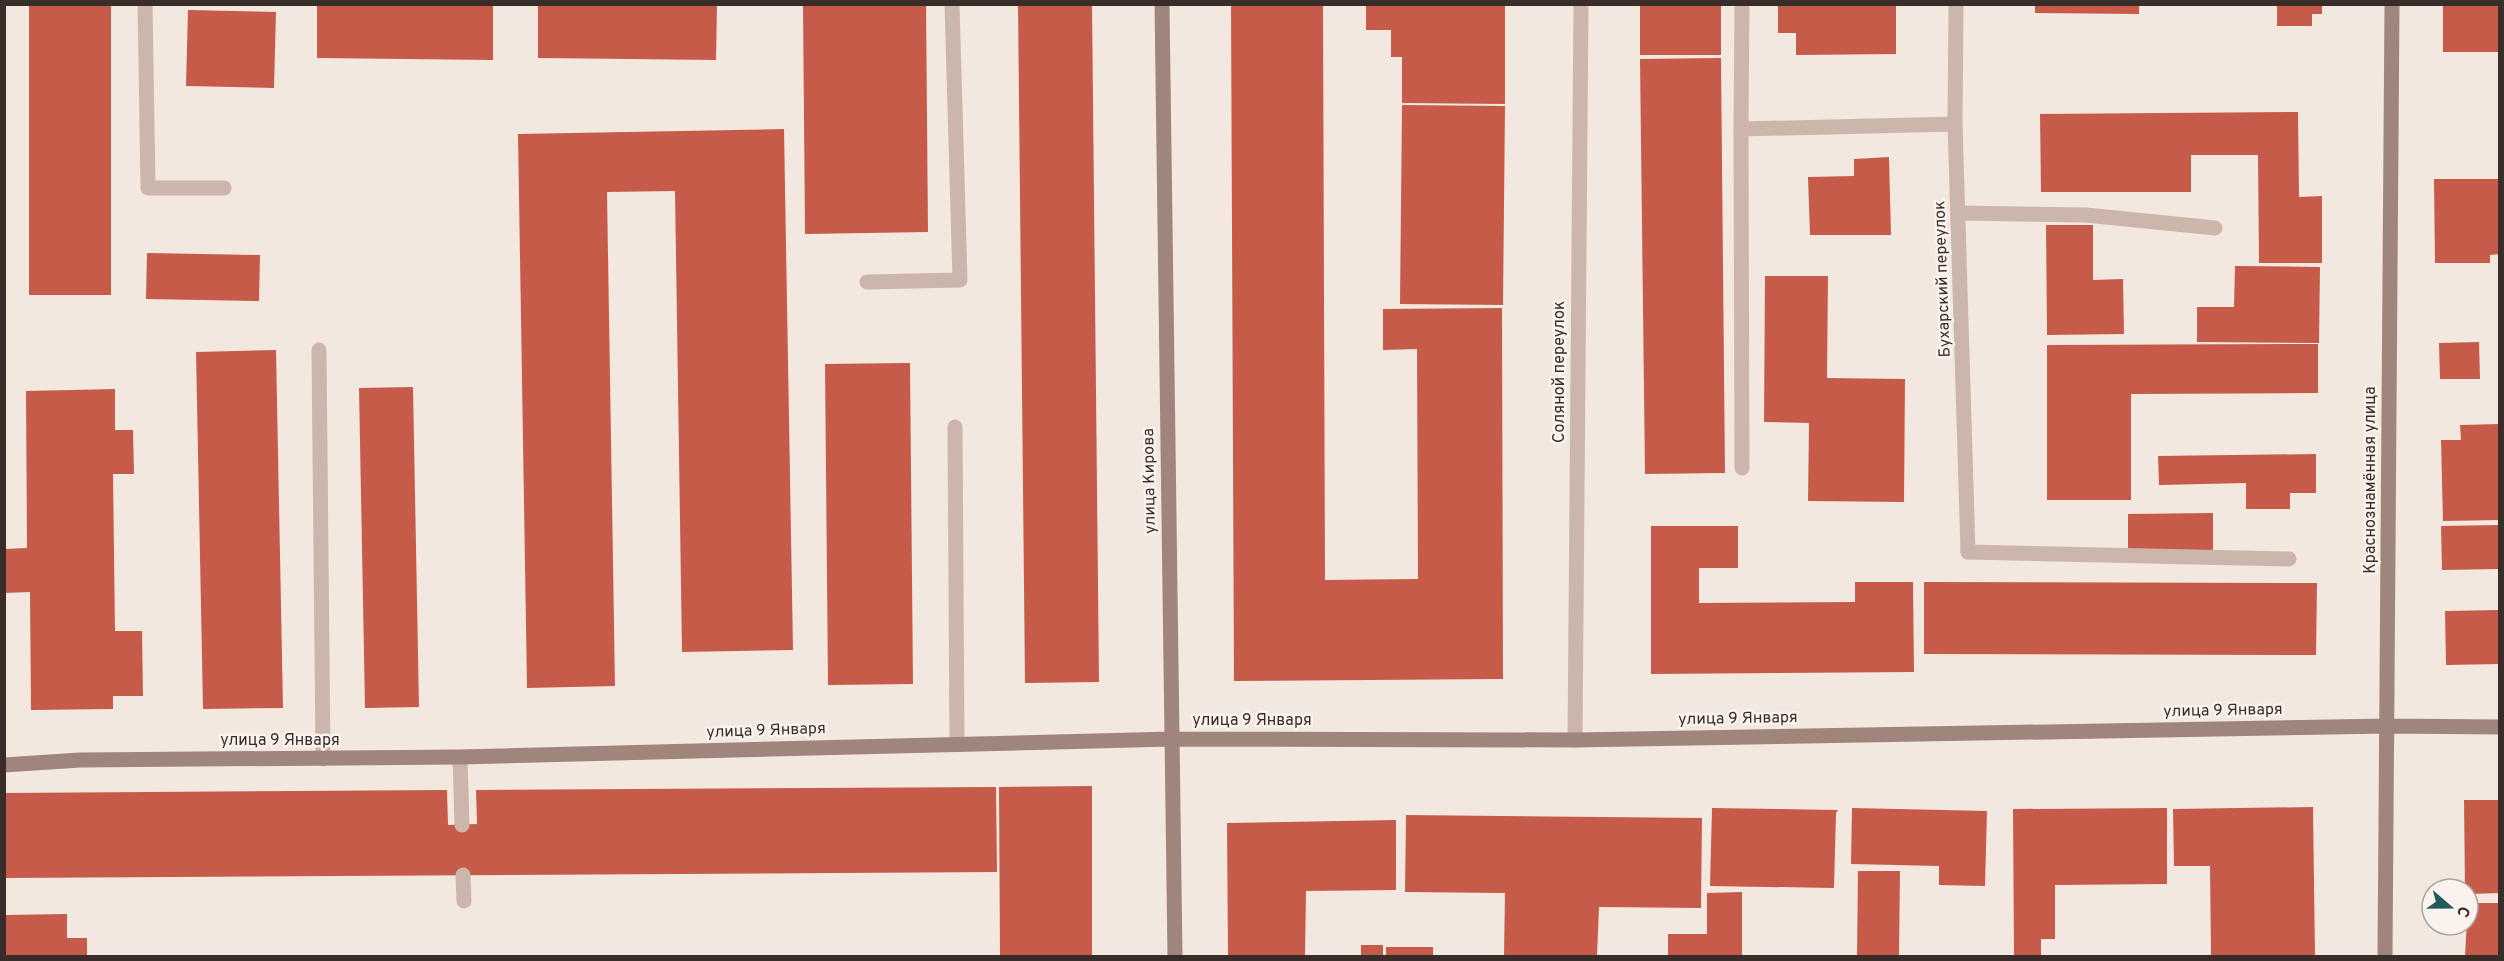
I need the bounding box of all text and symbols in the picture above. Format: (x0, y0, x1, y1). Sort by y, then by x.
street label: Бухарский переулок (1930, 200, 1956, 358)
street label: Соляной переулок (1550, 301, 1570, 443)
street label: Краснознамённая улица (2361, 386, 2381, 574)
street label: улица Кирова (1139, 428, 1161, 534)
street label: улица 9 Января (2163, 700, 2283, 722)
street label: улица 9 Января (1678, 708, 1798, 730)
street label: улица 9 Января (1192, 711, 1312, 731)
street label: улица 9 Января (706, 719, 826, 743)
street label: улица 9 Января (220, 731, 340, 751)
north arrow (2420, 877, 2480, 937)
text: С (2451, 903, 2473, 920)

